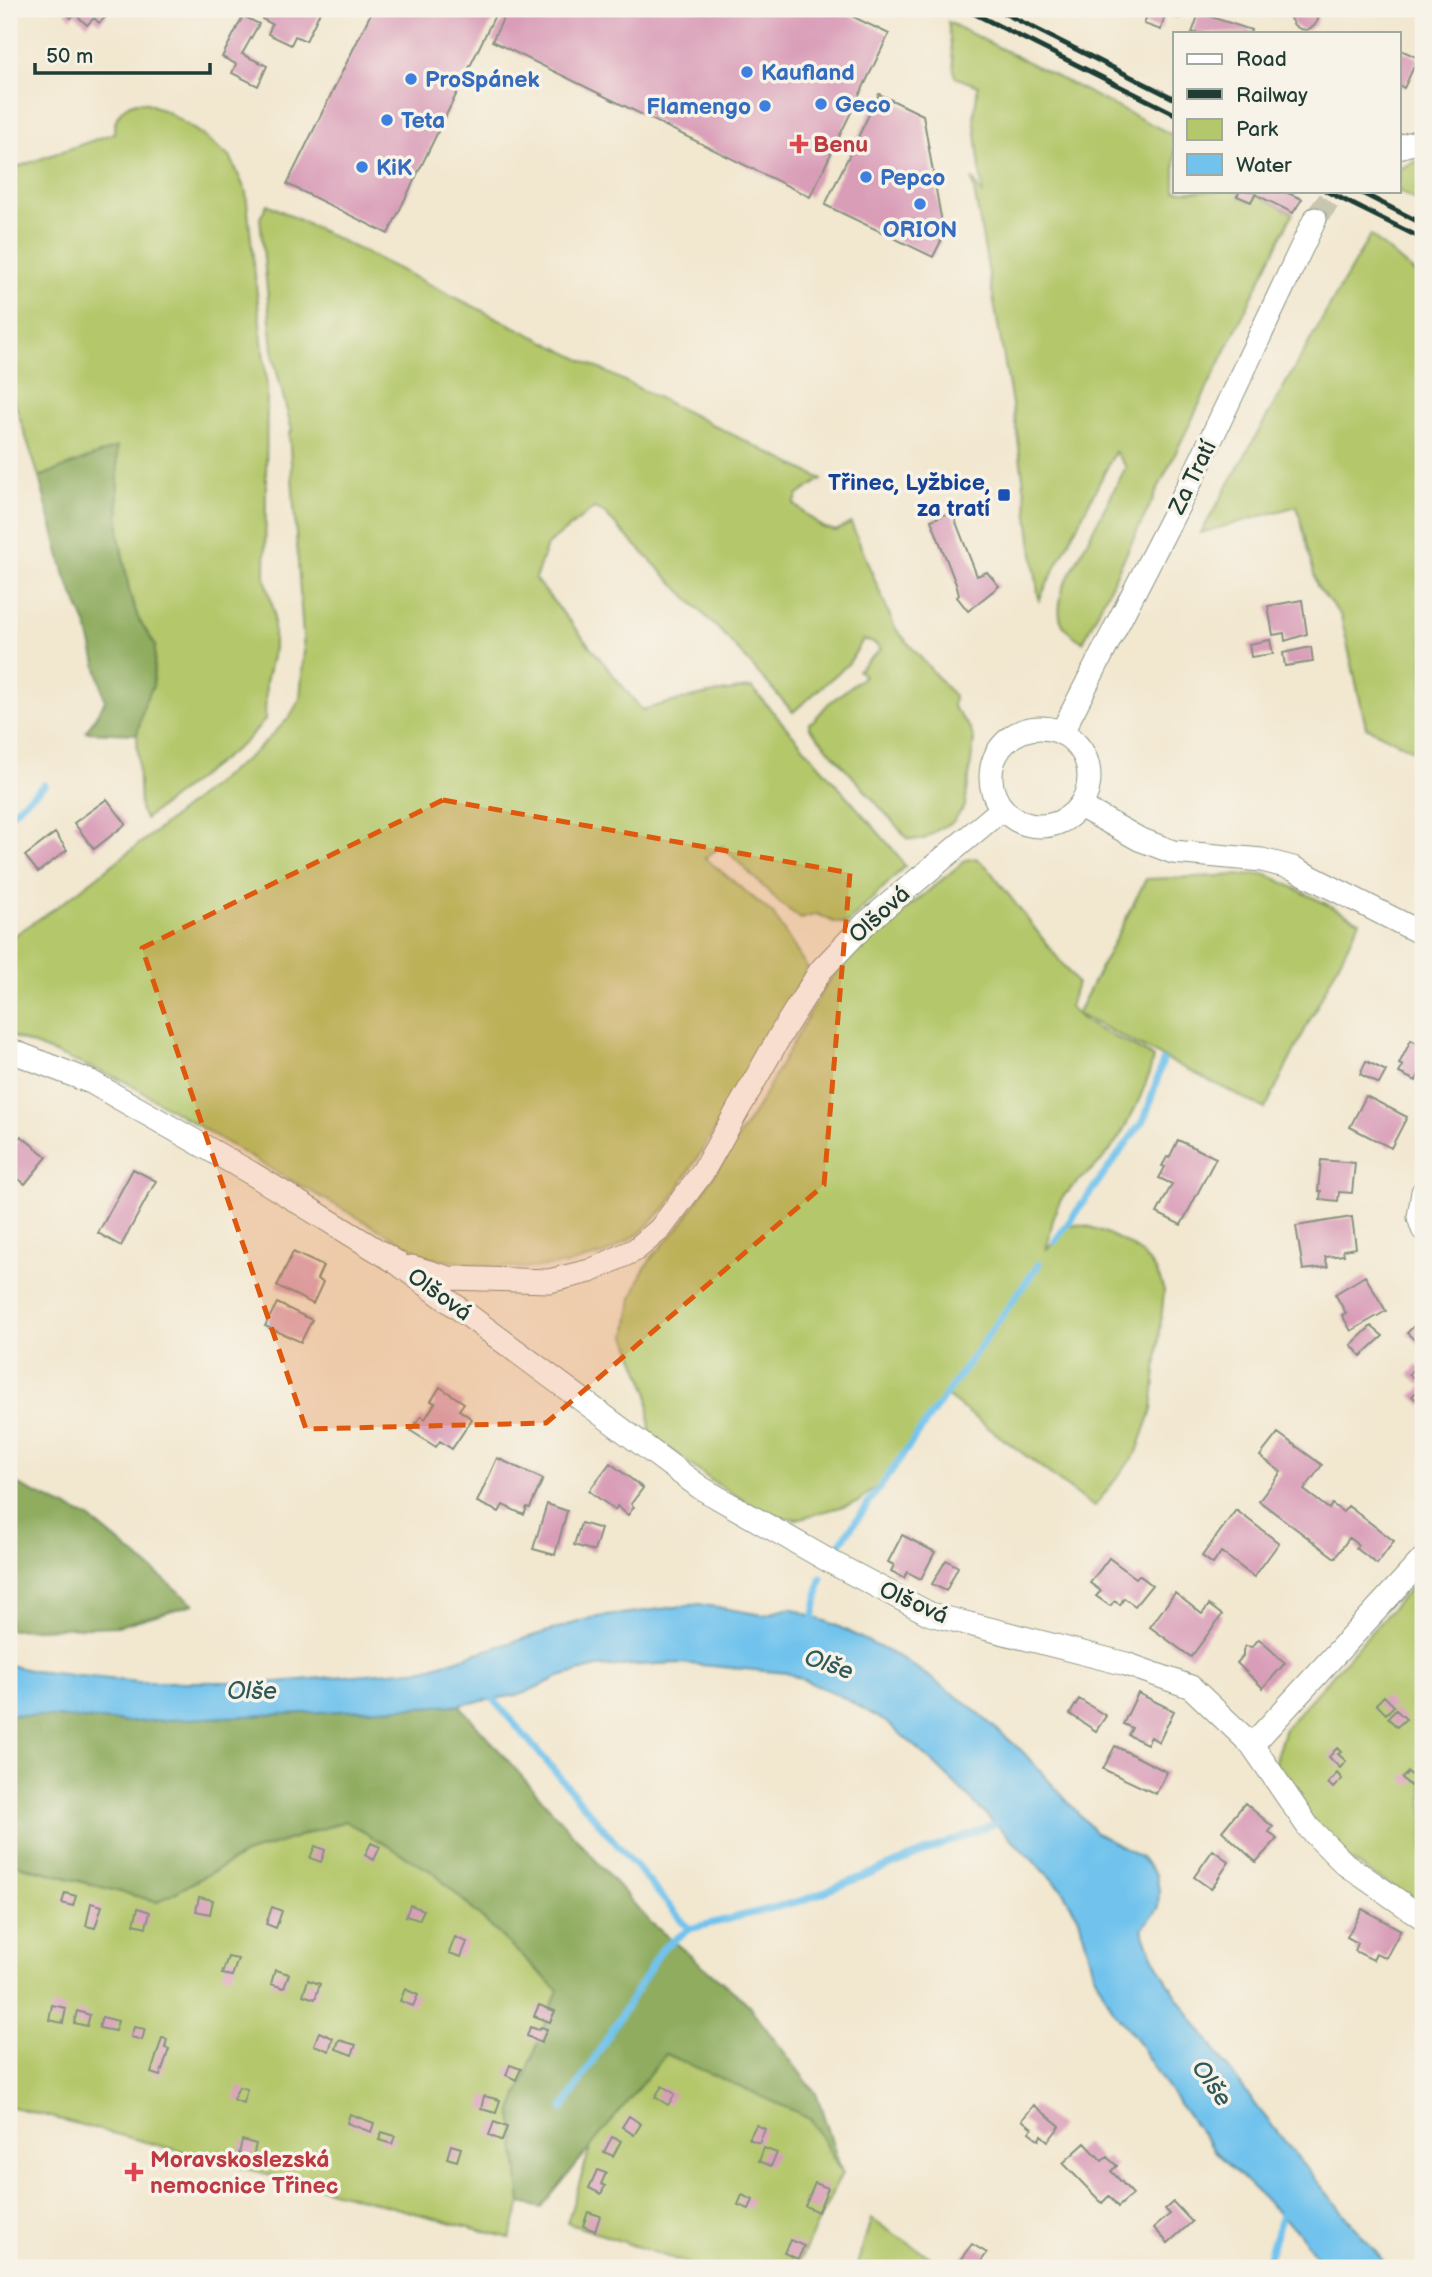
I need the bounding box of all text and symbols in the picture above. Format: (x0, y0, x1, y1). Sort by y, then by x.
scale bar (35, 32, 210, 76)
legend (1173, 32, 1400, 192)
text: 50 m (46, 44, 93, 69)
text: Road (1236, 47, 1287, 72)
place label: Kaufland (761, 59, 855, 87)
marker: Kaufland (739, 64, 755, 80)
place label: ProSpánek (425, 66, 540, 94)
marker: ProSpánek (403, 71, 419, 87)
text: Railway (1236, 83, 1308, 108)
place label: Geco (835, 91, 891, 119)
place label: Flamengo (646, 93, 751, 121)
marker: Geco (813, 96, 829, 112)
marker: Flamengo (757, 98, 773, 114)
place label: Teta (401, 107, 445, 135)
marker: Teta (379, 112, 395, 128)
text: Park (1236, 117, 1279, 142)
place label: Benu (813, 131, 868, 159)
marker: Benu (791, 136, 807, 152)
text: Water (1236, 153, 1292, 178)
place label: KiK (376, 154, 413, 182)
marker: KiK (354, 159, 370, 175)
place label: Pepco (880, 164, 945, 192)
marker: Pepco (858, 169, 874, 185)
marker: ORION (912, 196, 928, 212)
place label: ORION (883, 216, 957, 244)
street label: Za Tratí (1163, 435, 1223, 520)
place label: Třinec, Lyžbice, za tratí (828, 469, 991, 523)
marker: Třinec, Lyžbice, za tratí (996, 487, 1012, 503)
street label: Olšová (843, 880, 916, 949)
street label: Olšová (402, 1262, 477, 1327)
street label: Olšová (875, 1575, 952, 1630)
water label: Olše (800, 1643, 857, 1686)
water label: Olše (227, 1677, 277, 1706)
water label: Olše (1185, 2054, 1238, 2112)
place label: Moravskoslezská nemocnice Třinec (150, 2146, 339, 2200)
marker: Moravskoslezská nemocnice Třinec (124, 2162, 144, 2182)

